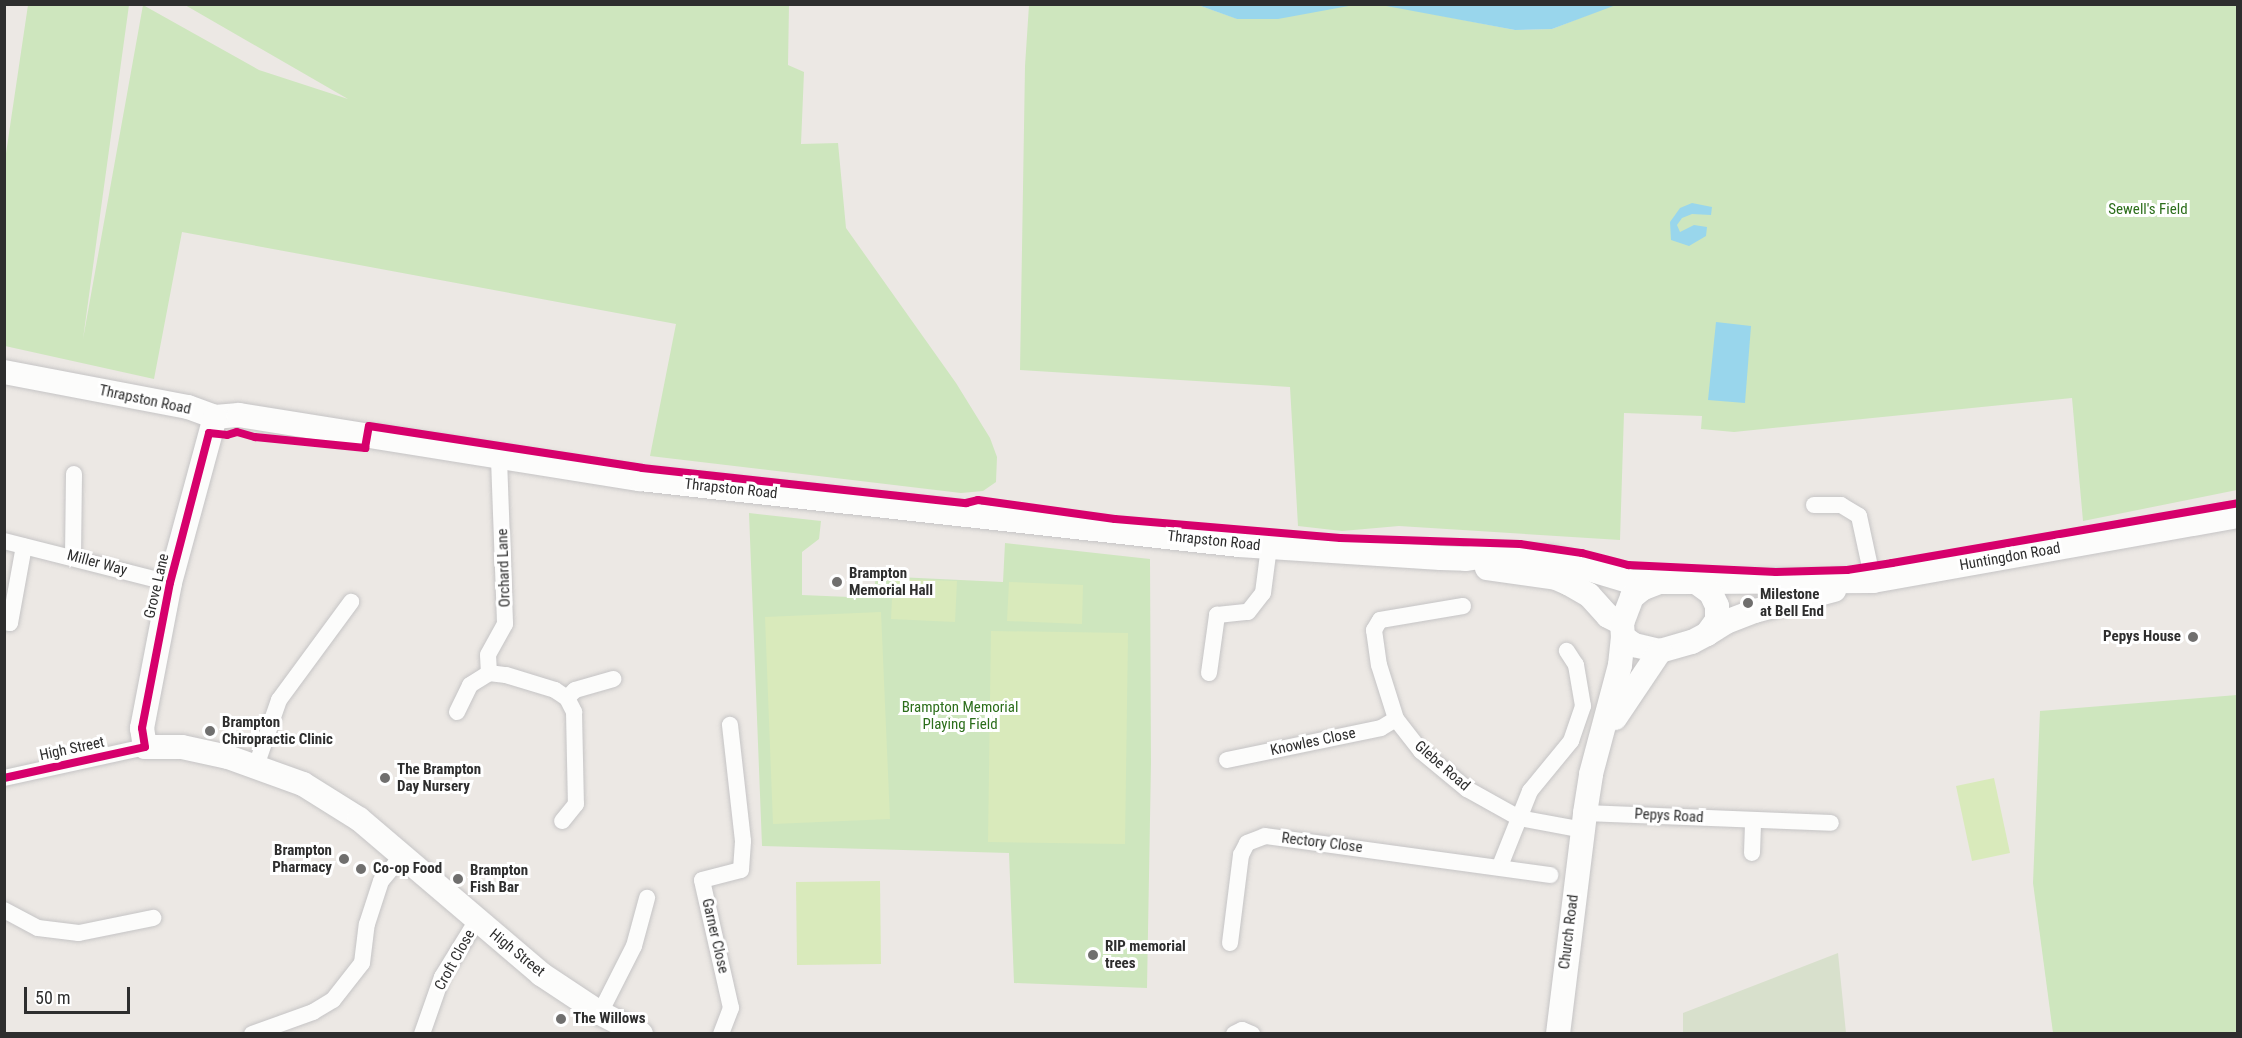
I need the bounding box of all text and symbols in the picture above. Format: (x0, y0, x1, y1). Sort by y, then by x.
park label: Sewell's Field (2108, 201, 2188, 219)
street label: Thrapston Road (97, 381, 193, 419)
street label: Thrapston Road (684, 475, 778, 503)
street label: Thrapston Road (1167, 527, 1261, 555)
street label: Orchard Lane (494, 528, 514, 608)
street label: Huntingdon Road (1958, 539, 2062, 575)
street label: Miller Way (65, 546, 129, 580)
street label: Grove Lane (141, 552, 173, 620)
place label: Brampton Memorial Hall (849, 564, 933, 599)
marker: Brampton Memorial Hall (830, 575, 844, 589)
place label: Milestone at Bell End (1760, 585, 1824, 620)
marker: Milestone at Bell End (1741, 596, 1755, 610)
place label: Pepys House (2103, 628, 2181, 646)
marker: Pepys House (2186, 630, 2200, 644)
park label: Brampton Memorial Playing Field (902, 698, 1018, 733)
place label: Brampton Chiropractic Clinic (222, 713, 333, 748)
marker: Brampton Chiropractic Clinic (203, 724, 217, 738)
street label: Knowles Close (1269, 724, 1357, 760)
street label: High Street (38, 733, 106, 765)
street label: Glebe Road (1411, 737, 1473, 795)
place label: The Brampton Day Nursery (397, 760, 481, 795)
marker: The Brampton Day Nursery (378, 771, 392, 785)
street label: Pepys Road (1634, 805, 1704, 827)
street label: Rectory Close (1280, 829, 1364, 857)
place label: Brampton Pharmacy (272, 841, 332, 876)
marker: Brampton Pharmacy (337, 852, 351, 866)
place label: Co-op Food (373, 860, 442, 878)
place label: Brampton Fish Bar (470, 861, 528, 896)
marker: Co-op Food (354, 862, 368, 876)
marker: Brampton Fish Bar (451, 872, 465, 886)
street label: Church Road (1555, 894, 1583, 970)
street label: Garner Close (698, 897, 732, 975)
street label: High Street (486, 925, 548, 981)
street label: Croft Close (431, 927, 479, 993)
place label: RIP memorial trees (1105, 937, 1186, 972)
marker: RIP memorial trees (1086, 948, 1100, 962)
scale bar (27, 975, 134, 1013)
text: 50 m (35, 987, 70, 1008)
place label: The Willows (573, 1010, 646, 1028)
marker: The Willows (554, 1012, 568, 1026)

